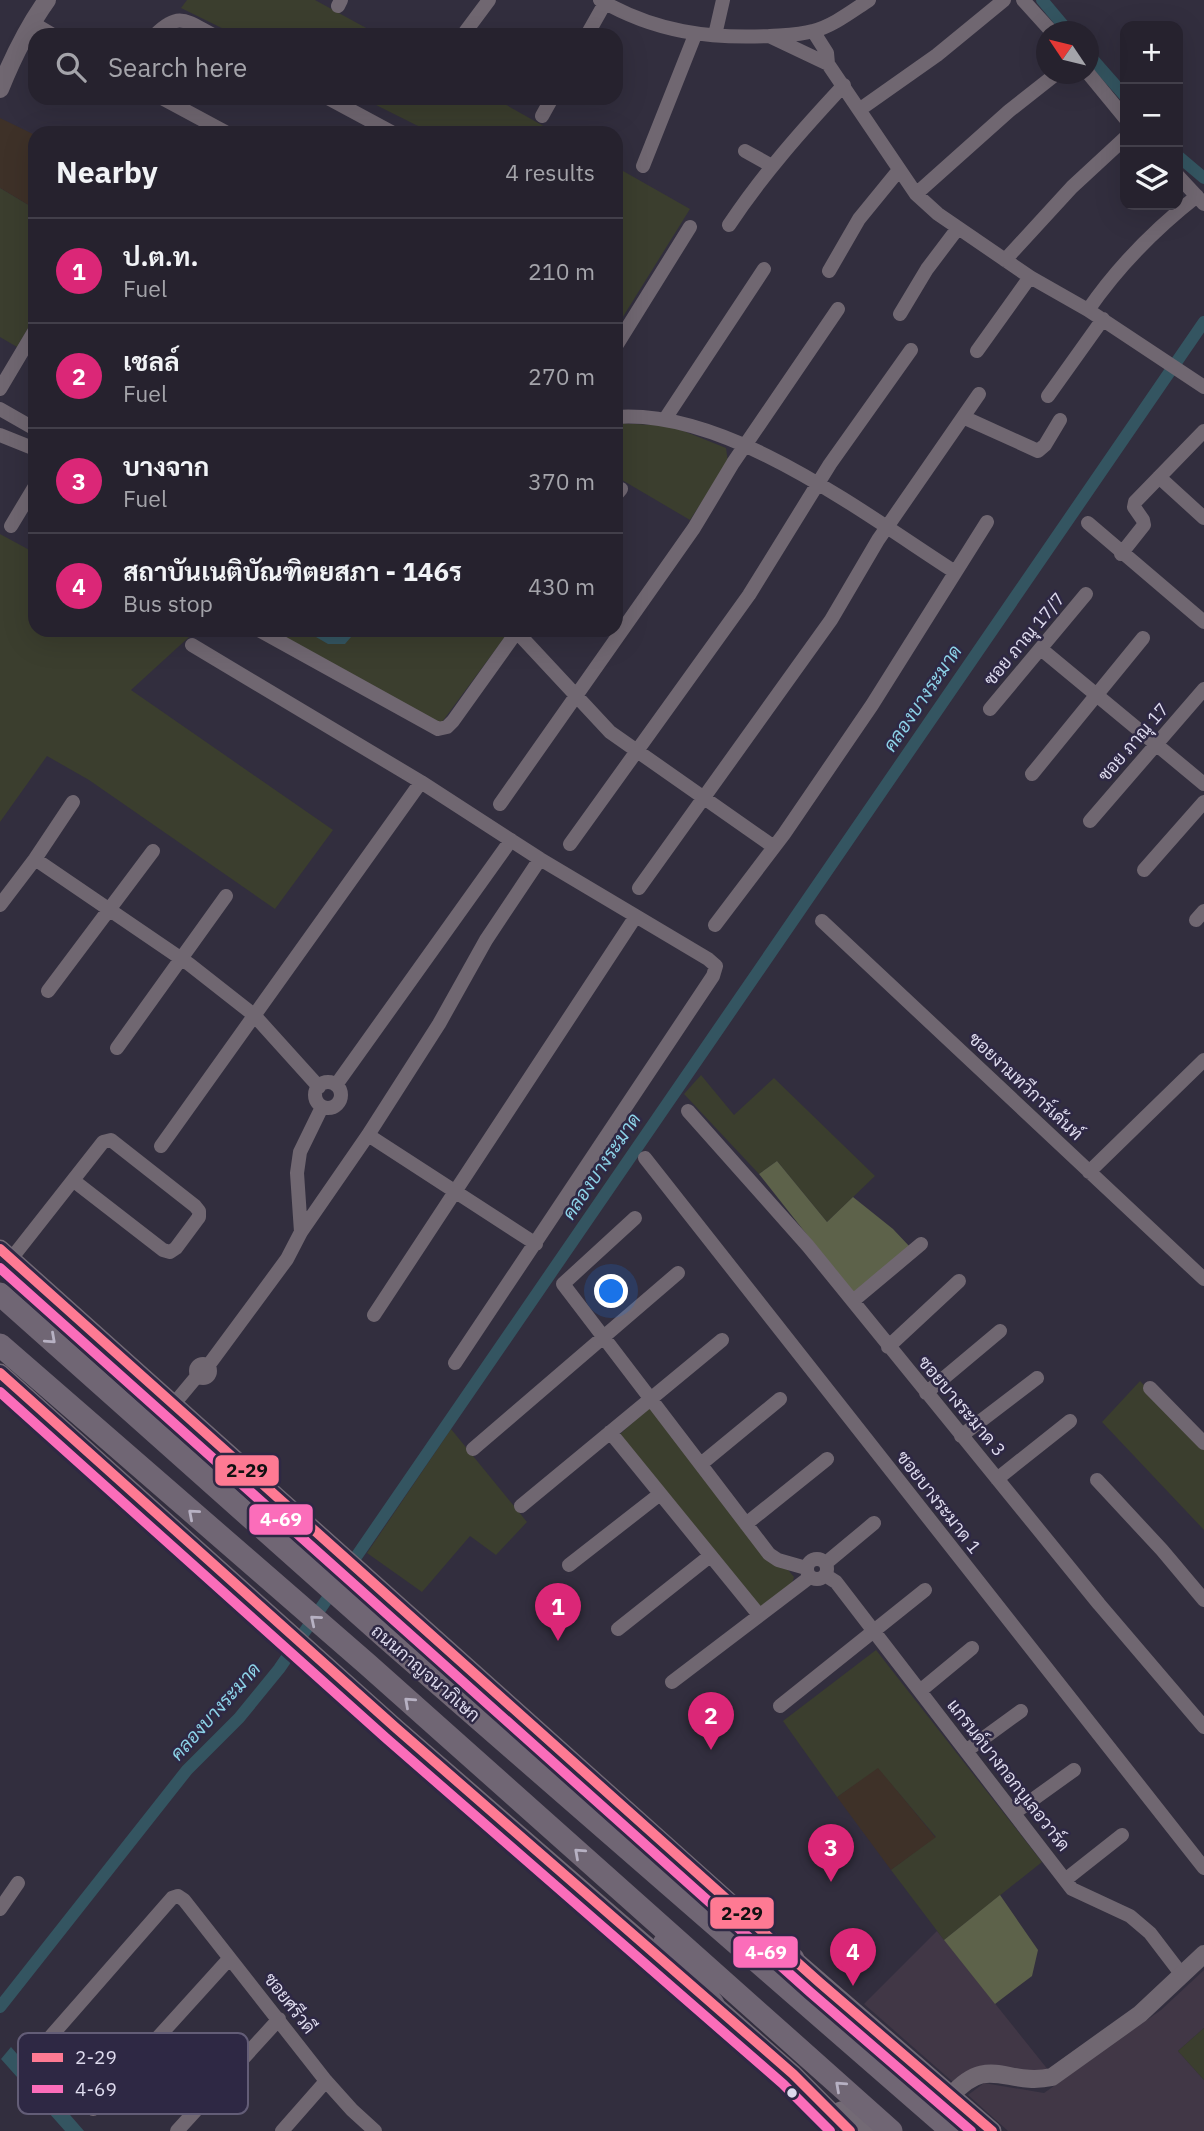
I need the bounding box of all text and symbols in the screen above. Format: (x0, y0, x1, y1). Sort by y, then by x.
north arrow (1036, 21, 1099, 84)
map controls (1120, 21, 1183, 210)
button: + (1120, 21, 1183, 84)
search box (28, 28, 623, 105)
icon: search (52, 48, 90, 86)
text: Search here (108, 50, 247, 84)
button: − (1120, 84, 1183, 147)
button: layers (1120, 147, 1183, 210)
text: Nearby (56, 152, 158, 191)
text: 4 results (505, 157, 595, 187)
text: ป.ต.ท. (123, 239, 199, 273)
text: 1 (72, 256, 86, 286)
text: 210 m (528, 256, 595, 286)
text: Fuel (123, 273, 167, 303)
text: เชลล์ (123, 344, 180, 378)
text: 2 (72, 361, 86, 391)
text: 270 m (528, 361, 595, 391)
text: Fuel (123, 378, 167, 408)
text: บางจาก (123, 449, 209, 483)
text: 3 (72, 466, 86, 496)
text: 370 m (528, 466, 595, 496)
text: Fuel (123, 483, 167, 513)
text: สถาบันเนติบัณฑิตยสภา - 146ร (123, 554, 462, 588)
text: 4 (72, 571, 86, 601)
text: 430 m (528, 571, 595, 601)
text: Bus stop (123, 588, 213, 618)
street label: ซอย ภาณุ 17/7 (978, 588, 1070, 691)
water label: คลองบางระมาด (877, 640, 967, 756)
street label: ซอย ภาณุ 17 (1093, 698, 1174, 787)
street label: ซอยงามทวีการ์เด้นท์ (964, 1026, 1089, 1145)
water label: คลองบางระมาด (556, 1108, 646, 1224)
your location (594, 1274, 628, 1308)
one-way arrow (43, 1331, 56, 1343)
street label: ซอยบางระมาด 3 (913, 1351, 1011, 1461)
street label: ซอยบางระมาด 1 (892, 1446, 986, 1558)
line badge: 2-29 (214, 1454, 280, 1487)
text: 2-29 (226, 1458, 268, 1482)
line badge: 4-69 (248, 1503, 314, 1536)
text: 4-69 (260, 1507, 302, 1531)
one-way arrow (188, 1510, 201, 1522)
pin: 1 (535, 1583, 581, 1641)
one-way arrow (310, 1616, 323, 1628)
street label: ถนนกาญจนาภิเษก (367, 1619, 485, 1727)
water label: คลองบางระมาด (165, 1657, 265, 1765)
pin: 2 (688, 1692, 734, 1750)
street label: แกรนด์บางกอกบูเลอวาร์ด (941, 1694, 1076, 1857)
one-way arrow (404, 1697, 417, 1710)
pin: 3 (808, 1824, 854, 1882)
one-way arrow (574, 1849, 587, 1861)
line badge: 2-29 (709, 1896, 775, 1930)
text: 2-29 (721, 1901, 763, 1925)
pin: 4 (830, 1928, 876, 1986)
line badge: 4-69 (732, 1935, 799, 1969)
text: 4-69 (745, 1940, 787, 1964)
street label: ซอยศรีวดี (259, 1967, 322, 2038)
legend (18, 2033, 248, 2114)
text: 2-29 (75, 2045, 117, 2069)
text: 4-69 (75, 2077, 117, 2101)
one-way arrow (835, 2082, 848, 2094)
unlabelled marker (785, 2086, 799, 2100)

